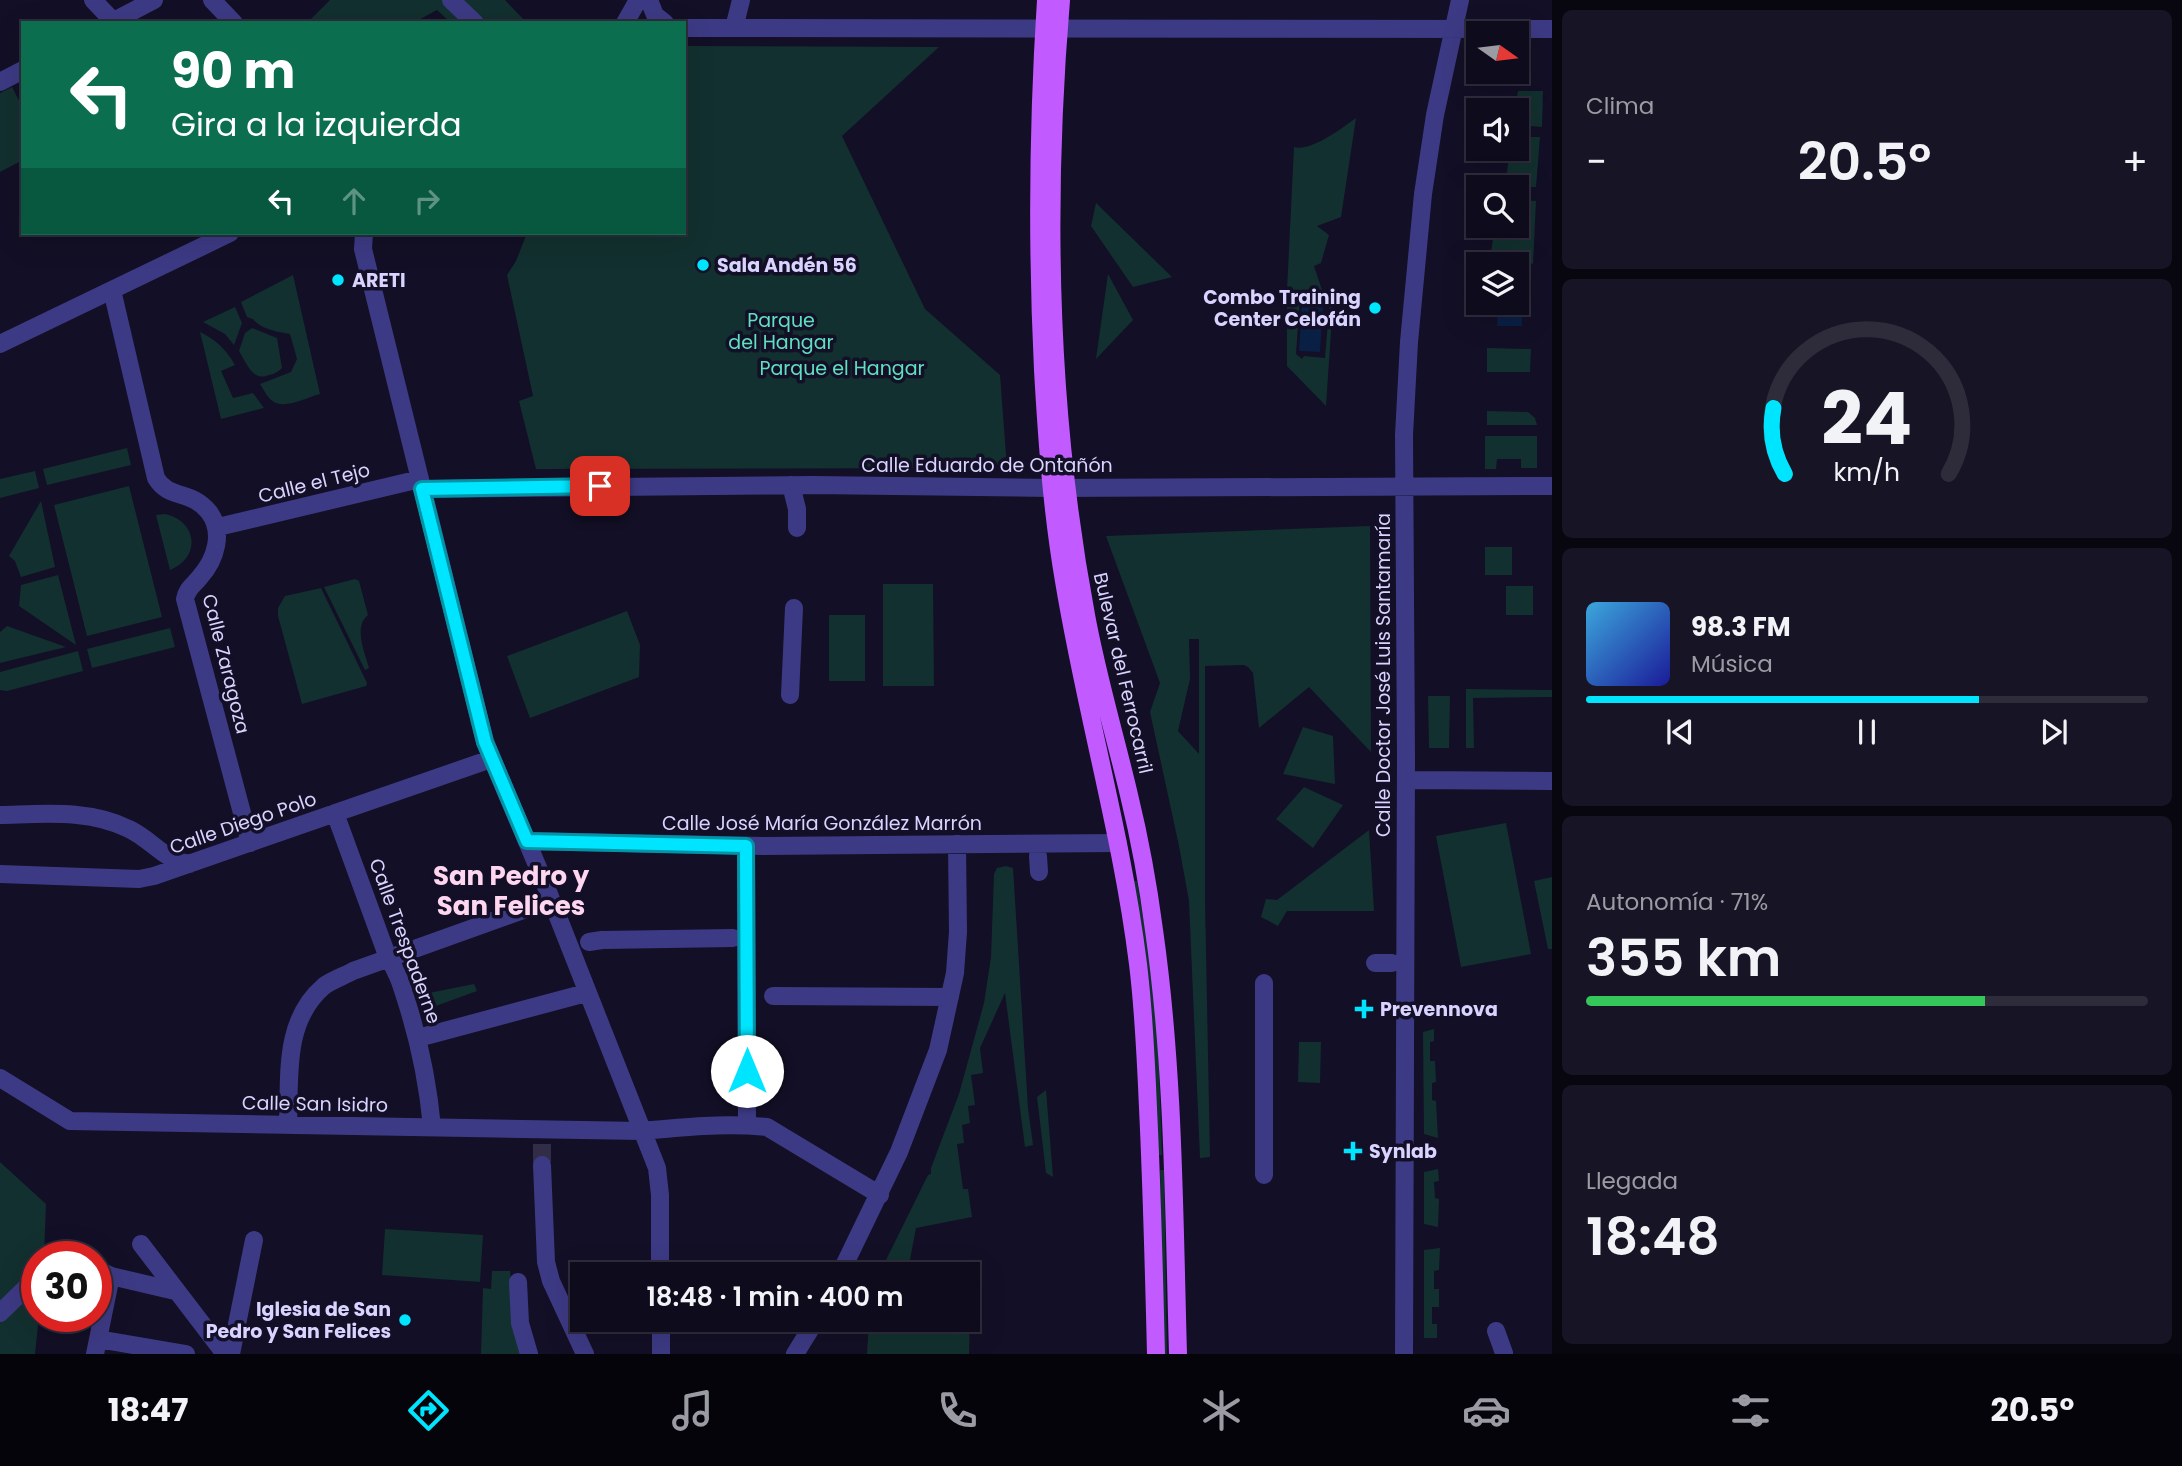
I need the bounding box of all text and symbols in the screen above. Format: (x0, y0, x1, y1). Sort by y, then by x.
north arrow (1466, 21, 1530, 84)
map controls (1466, 21, 1529, 315)
text: 90 m (171, 37, 295, 105)
icon: left (56, 49, 147, 140)
text: Clima (1586, 90, 1654, 122)
button: sound (1466, 98, 1529, 161)
text: Gira a la izquierda (171, 102, 462, 147)
text: 20.5° (1798, 125, 1931, 198)
text: − (1586, 135, 1607, 188)
text: + (2122, 135, 2148, 188)
button: search (1466, 175, 1529, 238)
icon: left (262, 182, 300, 220)
icon: ahead (335, 182, 373, 220)
icon: right (408, 182, 446, 220)
place label: Sala Andén 56 (717, 252, 857, 279)
button: layers (1466, 252, 1529, 315)
marker: Sala Andén 56 (695, 257, 711, 273)
place label: ARETI (352, 267, 406, 294)
marker: ARETI (330, 272, 346, 288)
place label: Combo Training Center Celofán (1203, 284, 1361, 333)
marker: Combo Training Center Celofán (1367, 300, 1383, 316)
park label: Parque del Hangar (728, 307, 834, 356)
park label: Parque el Hangar (759, 355, 925, 382)
text: 24 (1822, 369, 1912, 470)
street label: Calle Eduardo de Ontañón (861, 452, 1113, 479)
text: km/h (1834, 455, 1900, 490)
street label: Calle el Tejo (255, 456, 373, 510)
pin (570, 456, 630, 516)
icon: arrive (581, 467, 619, 505)
street label: Calle Doctor José Luis Santamaría (1370, 513, 1397, 837)
street label: Bulevar del Ferrocarril (1087, 570, 1159, 776)
street label: Calle Zaragoza (196, 591, 256, 737)
text: 98.3 FM (1691, 609, 1791, 645)
text: Música (1691, 648, 1773, 680)
icon: previous (1661, 713, 1699, 751)
icon: pause (1848, 713, 1886, 751)
icon: next (2035, 713, 2073, 751)
street label: Calle Diego Polo (166, 785, 320, 861)
street label: Calle José María González Marrón (662, 810, 982, 837)
street label: Calle Trespaderne (363, 855, 447, 1027)
district label: San Pedro y San Felices (433, 858, 590, 924)
text: Autonomía · 71% (1586, 886, 1768, 918)
text: 355 km (1586, 921, 1781, 994)
place label: Prevennova (1380, 996, 1498, 1023)
marker: Prevennova (1354, 999, 1374, 1019)
position arrow (710, 1034, 784, 1108)
street label: Calle San Isidro (242, 1089, 388, 1119)
place label: Synlab (1369, 1138, 1437, 1165)
marker: Synlab (1343, 1141, 1363, 1161)
text: Llegada (1586, 1165, 1678, 1197)
text: 18:48 (1586, 1200, 1720, 1273)
speed limit sign: 30 (21, 1241, 112, 1332)
text: 18:48 · 1 min · 400 m (646, 1279, 904, 1315)
place label: Iglesia de San Pedro y San Felices (206, 1296, 391, 1345)
marker: Iglesia de San Pedro y San Felices (397, 1312, 413, 1328)
icon: directions (404, 1386, 453, 1435)
icon: music (668, 1386, 717, 1435)
icon: phone (933, 1386, 982, 1435)
icon: climate (1197, 1386, 1246, 1435)
icon: car (1462, 1386, 1511, 1435)
icon: filters (1726, 1386, 1775, 1435)
text: 18:47 (108, 1387, 188, 1432)
text: 20.5° (1990, 1387, 2074, 1432)

